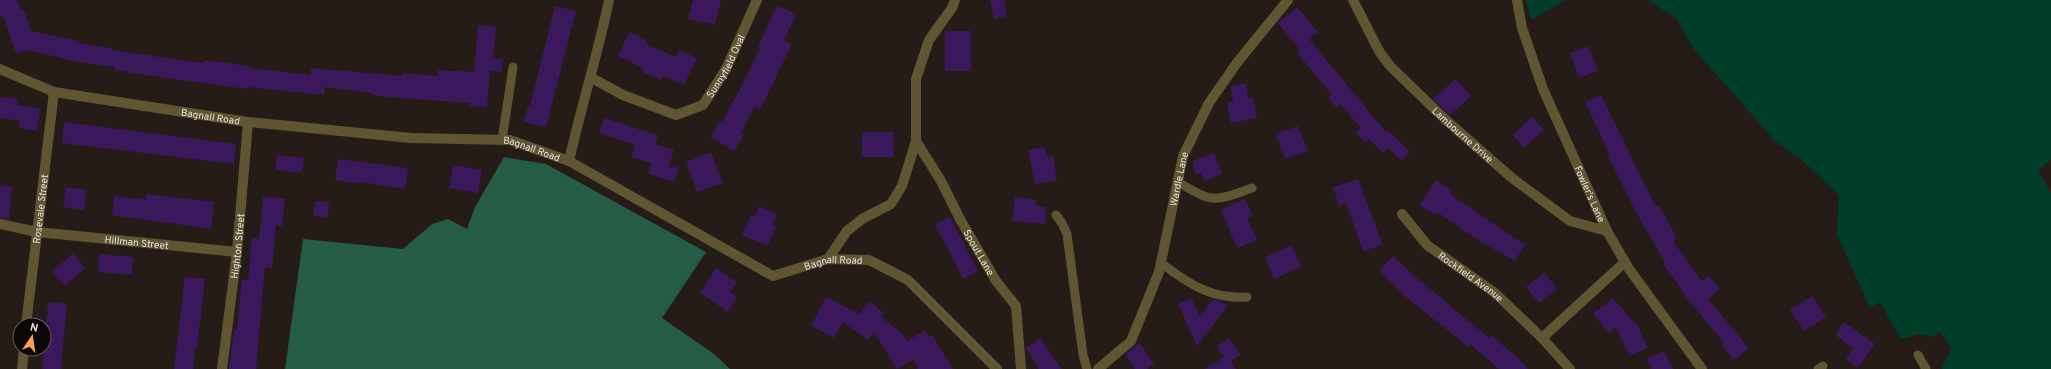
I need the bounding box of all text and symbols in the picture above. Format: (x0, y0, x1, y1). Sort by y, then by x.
street label: Sunnyfield Oval (704, 33, 749, 101)
street label: Lambourne Drive (1429, 105, 1495, 166)
street label: Bagnall Road (180, 107, 241, 129)
street label: Bagnall Road (503, 135, 562, 165)
street label: Wardle Lane (1168, 150, 1192, 207)
street label: Fowler's Lane (1570, 164, 1607, 225)
street label: Rosevale Street (31, 173, 52, 244)
street label: Highton Street (229, 213, 248, 279)
street label: Spout Lane (959, 227, 996, 278)
street label: Hillman Street (104, 234, 169, 253)
street label: Rockfield Avenue (1435, 250, 1505, 305)
street label: Bagnall Road (803, 254, 863, 274)
north arrow (12, 317, 52, 357)
text: N (29, 321, 39, 336)

